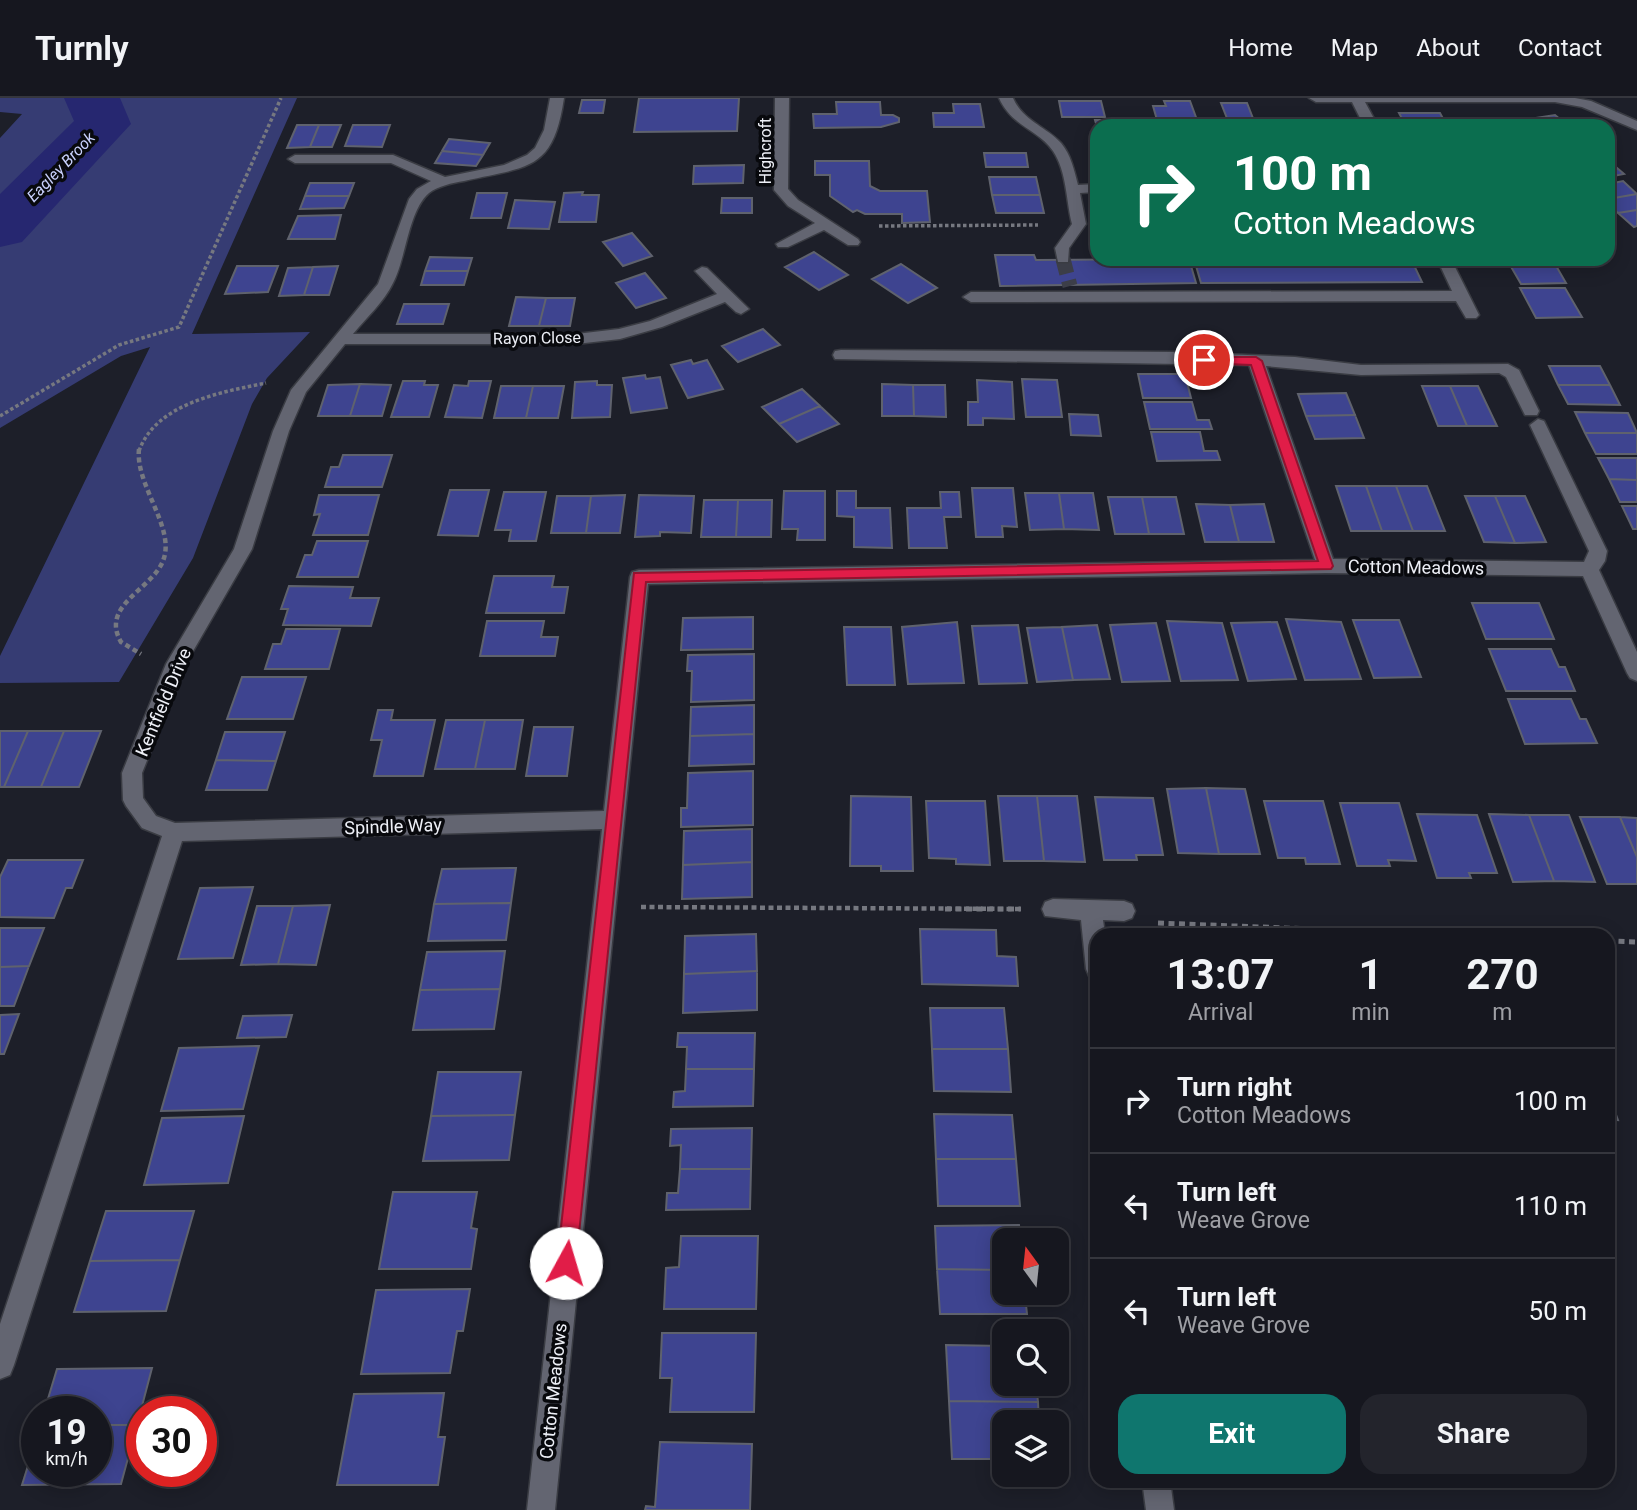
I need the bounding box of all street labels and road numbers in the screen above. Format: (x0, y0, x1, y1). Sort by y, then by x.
street label: Highcroft (756, 118, 775, 184)
street label: Rayon Close (493, 328, 581, 348)
street label: Cotton Meadows (1348, 555, 1484, 579)
street label: Kentfield Drive (131, 645, 195, 759)
street label: Spindle Way (344, 814, 443, 838)
street label: Cotton Meadows (535, 1322, 571, 1460)

